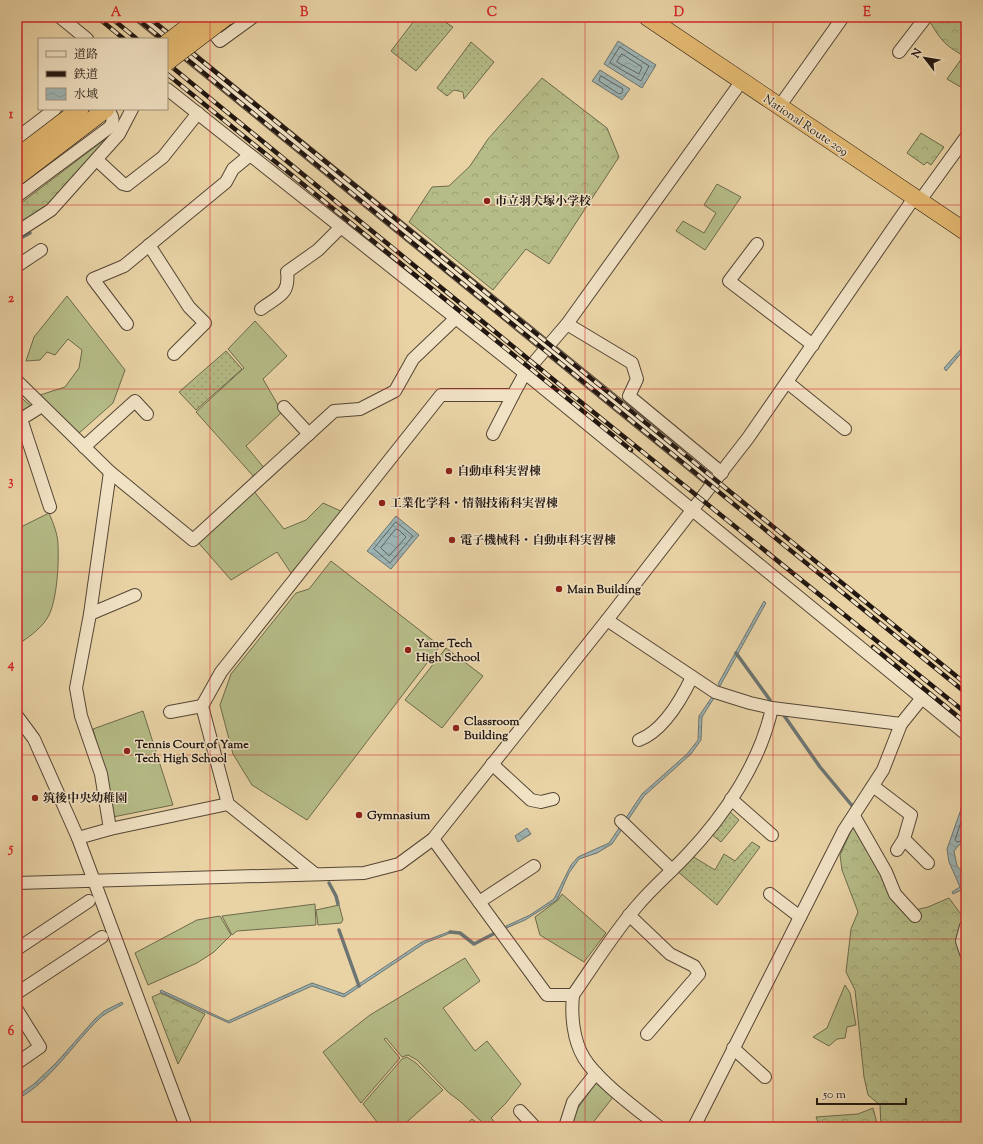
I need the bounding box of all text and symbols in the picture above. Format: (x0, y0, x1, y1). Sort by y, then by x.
text: A (111, 4, 122, 22)
text: B (300, 4, 309, 22)
text: C (487, 4, 497, 22)
text: D (674, 4, 684, 22)
text: E (863, 4, 871, 22)
legend (38, 38, 168, 110)
north arrow (905, 38, 945, 78)
text: N (908, 45, 927, 62)
text: 道路 (74, 46, 98, 64)
text: 鉄道 (73, 66, 98, 84)
text: 水域 (74, 86, 98, 104)
street label: National Route 209 (759, 91, 852, 161)
text: 1 (9, 106, 14, 124)
place label: 市立羽犬塚小学校 (495, 193, 591, 211)
marker: 市立羽犬塚小学校 (482, 196, 492, 206)
text: 2 (8, 290, 15, 308)
place label: 自動車科実習棟 (457, 463, 541, 481)
marker: 自動車科実習棟 (444, 466, 454, 476)
text: 3 (8, 473, 14, 491)
place label: 工業化学科・情報技術科実習棟 (390, 495, 558, 513)
marker: 工業化学科・情報技術科実習棟 (377, 498, 387, 508)
place label: 電子機械科・自動車科実習棟 (460, 532, 616, 550)
marker: 電子機械科・自動車科実習棟 (447, 535, 457, 545)
place label: Main Building (566, 581, 641, 599)
marker: Main Building (554, 584, 564, 594)
place label: Yame Tech High School (415, 635, 481, 667)
marker: Yame Tech High School (403, 645, 413, 655)
text: 4 (7, 656, 15, 674)
place label: Classroom Building (463, 713, 520, 745)
marker: Classroom Building (451, 723, 461, 733)
place label: Tennis Court of Yame Tech High School (134, 736, 249, 768)
marker: Tennis Court of Yame Tech High School (122, 746, 132, 756)
place label: 筑後中央幼稚園 (43, 790, 127, 808)
marker: 筑後中央幼稚園 (30, 793, 40, 803)
place label: Gymnasium (367, 807, 430, 825)
marker: Gymnasium (354, 810, 364, 820)
text: 5 (8, 840, 14, 858)
text: 6 (8, 1023, 15, 1041)
scale bar (817, 1080, 906, 1106)
text: 50 m (822, 1086, 846, 1104)

